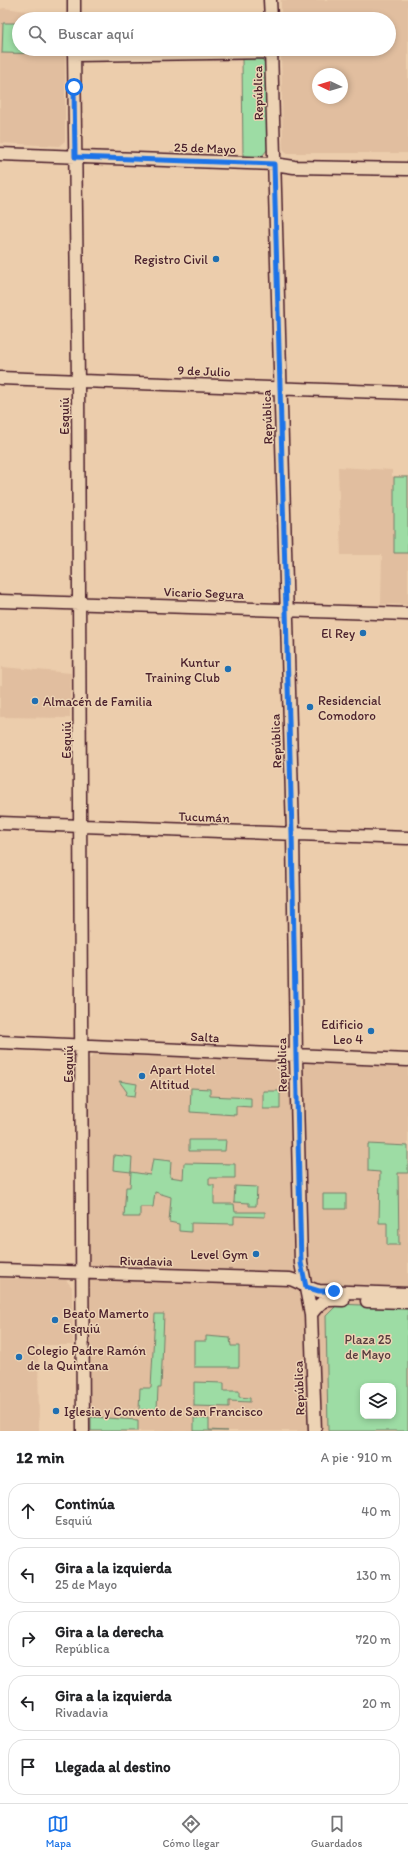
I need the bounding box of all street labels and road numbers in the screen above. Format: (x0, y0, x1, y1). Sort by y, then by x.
street label: República (250, 65, 266, 120)
street label: 25 de Mayo (174, 139, 237, 157)
street label: 9 de Julio (177, 363, 231, 379)
street label: República (259, 389, 275, 445)
street label: Esquiú (57, 397, 72, 435)
street label: Vicario Segura (163, 584, 245, 602)
street label: República (268, 713, 284, 769)
street label: Esquiú (59, 721, 74, 759)
street label: Tucumán (178, 809, 231, 825)
street label: Salta (190, 1029, 220, 1045)
street label: República (274, 1037, 290, 1092)
street label: Esquiú (61, 1045, 76, 1083)
street label: Rivadavia (119, 1253, 173, 1269)
street label: República (291, 1360, 307, 1416)

